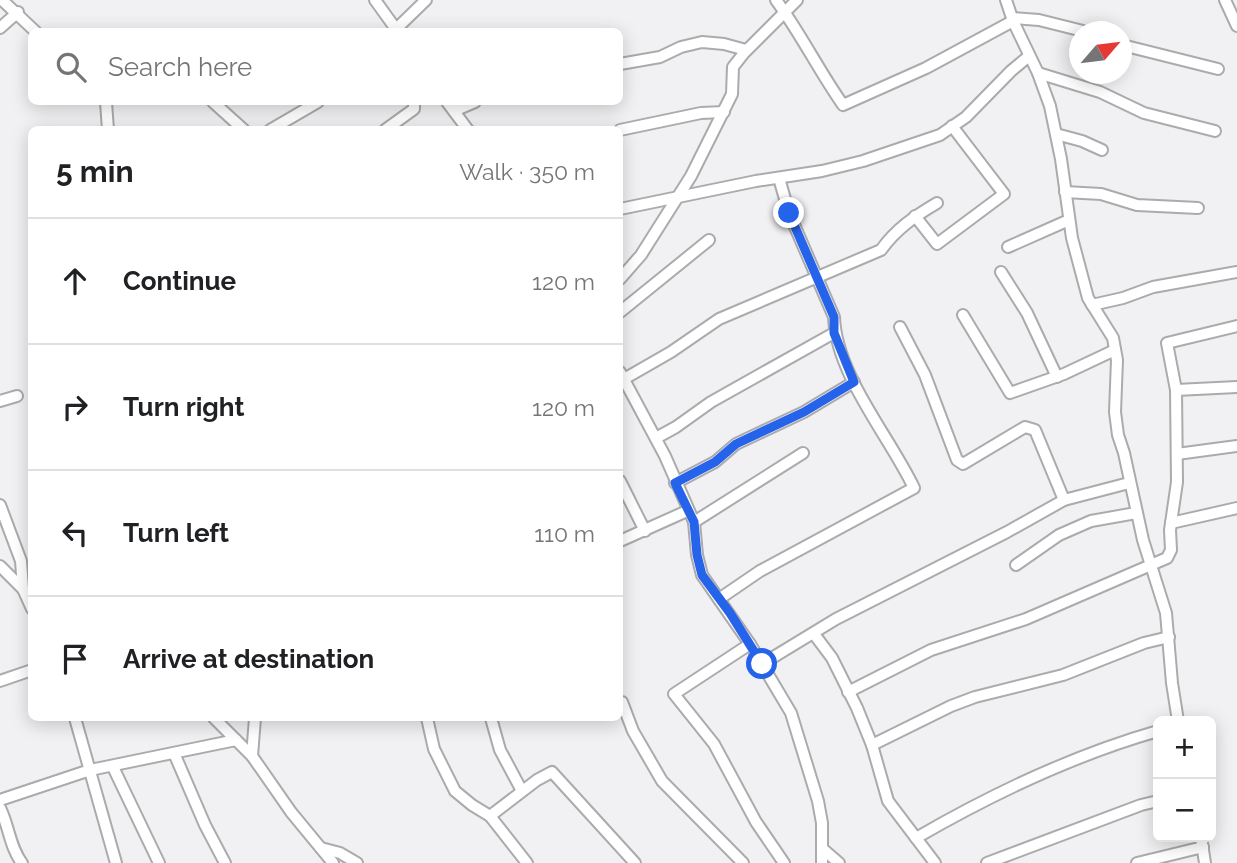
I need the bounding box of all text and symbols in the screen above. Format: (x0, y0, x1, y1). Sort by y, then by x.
north arrow (1069, 21, 1132, 84)
search box (28, 28, 623, 105)
icon: search (52, 48, 90, 86)
text: Search here (108, 52, 252, 82)
text: 5 min (56, 154, 134, 189)
text: Walk · 350 m (459, 158, 595, 185)
route end (773, 197, 804, 228)
icon: ahead (56, 262, 94, 300)
text: Continue (123, 266, 236, 296)
text: 120 m (532, 268, 595, 295)
icon: right (56, 388, 94, 426)
text: Turn right (123, 392, 244, 422)
text: 120 m (532, 394, 595, 421)
icon: left (56, 514, 94, 552)
text: Turn left (123, 518, 229, 548)
text: 110 m (534, 520, 595, 547)
icon: arrive (56, 640, 94, 678)
text: Arrive at destination (123, 644, 374, 674)
route start (746, 648, 777, 679)
map controls (1153, 716, 1216, 842)
button: + (1153, 716, 1216, 779)
button: − (1153, 779, 1216, 842)

